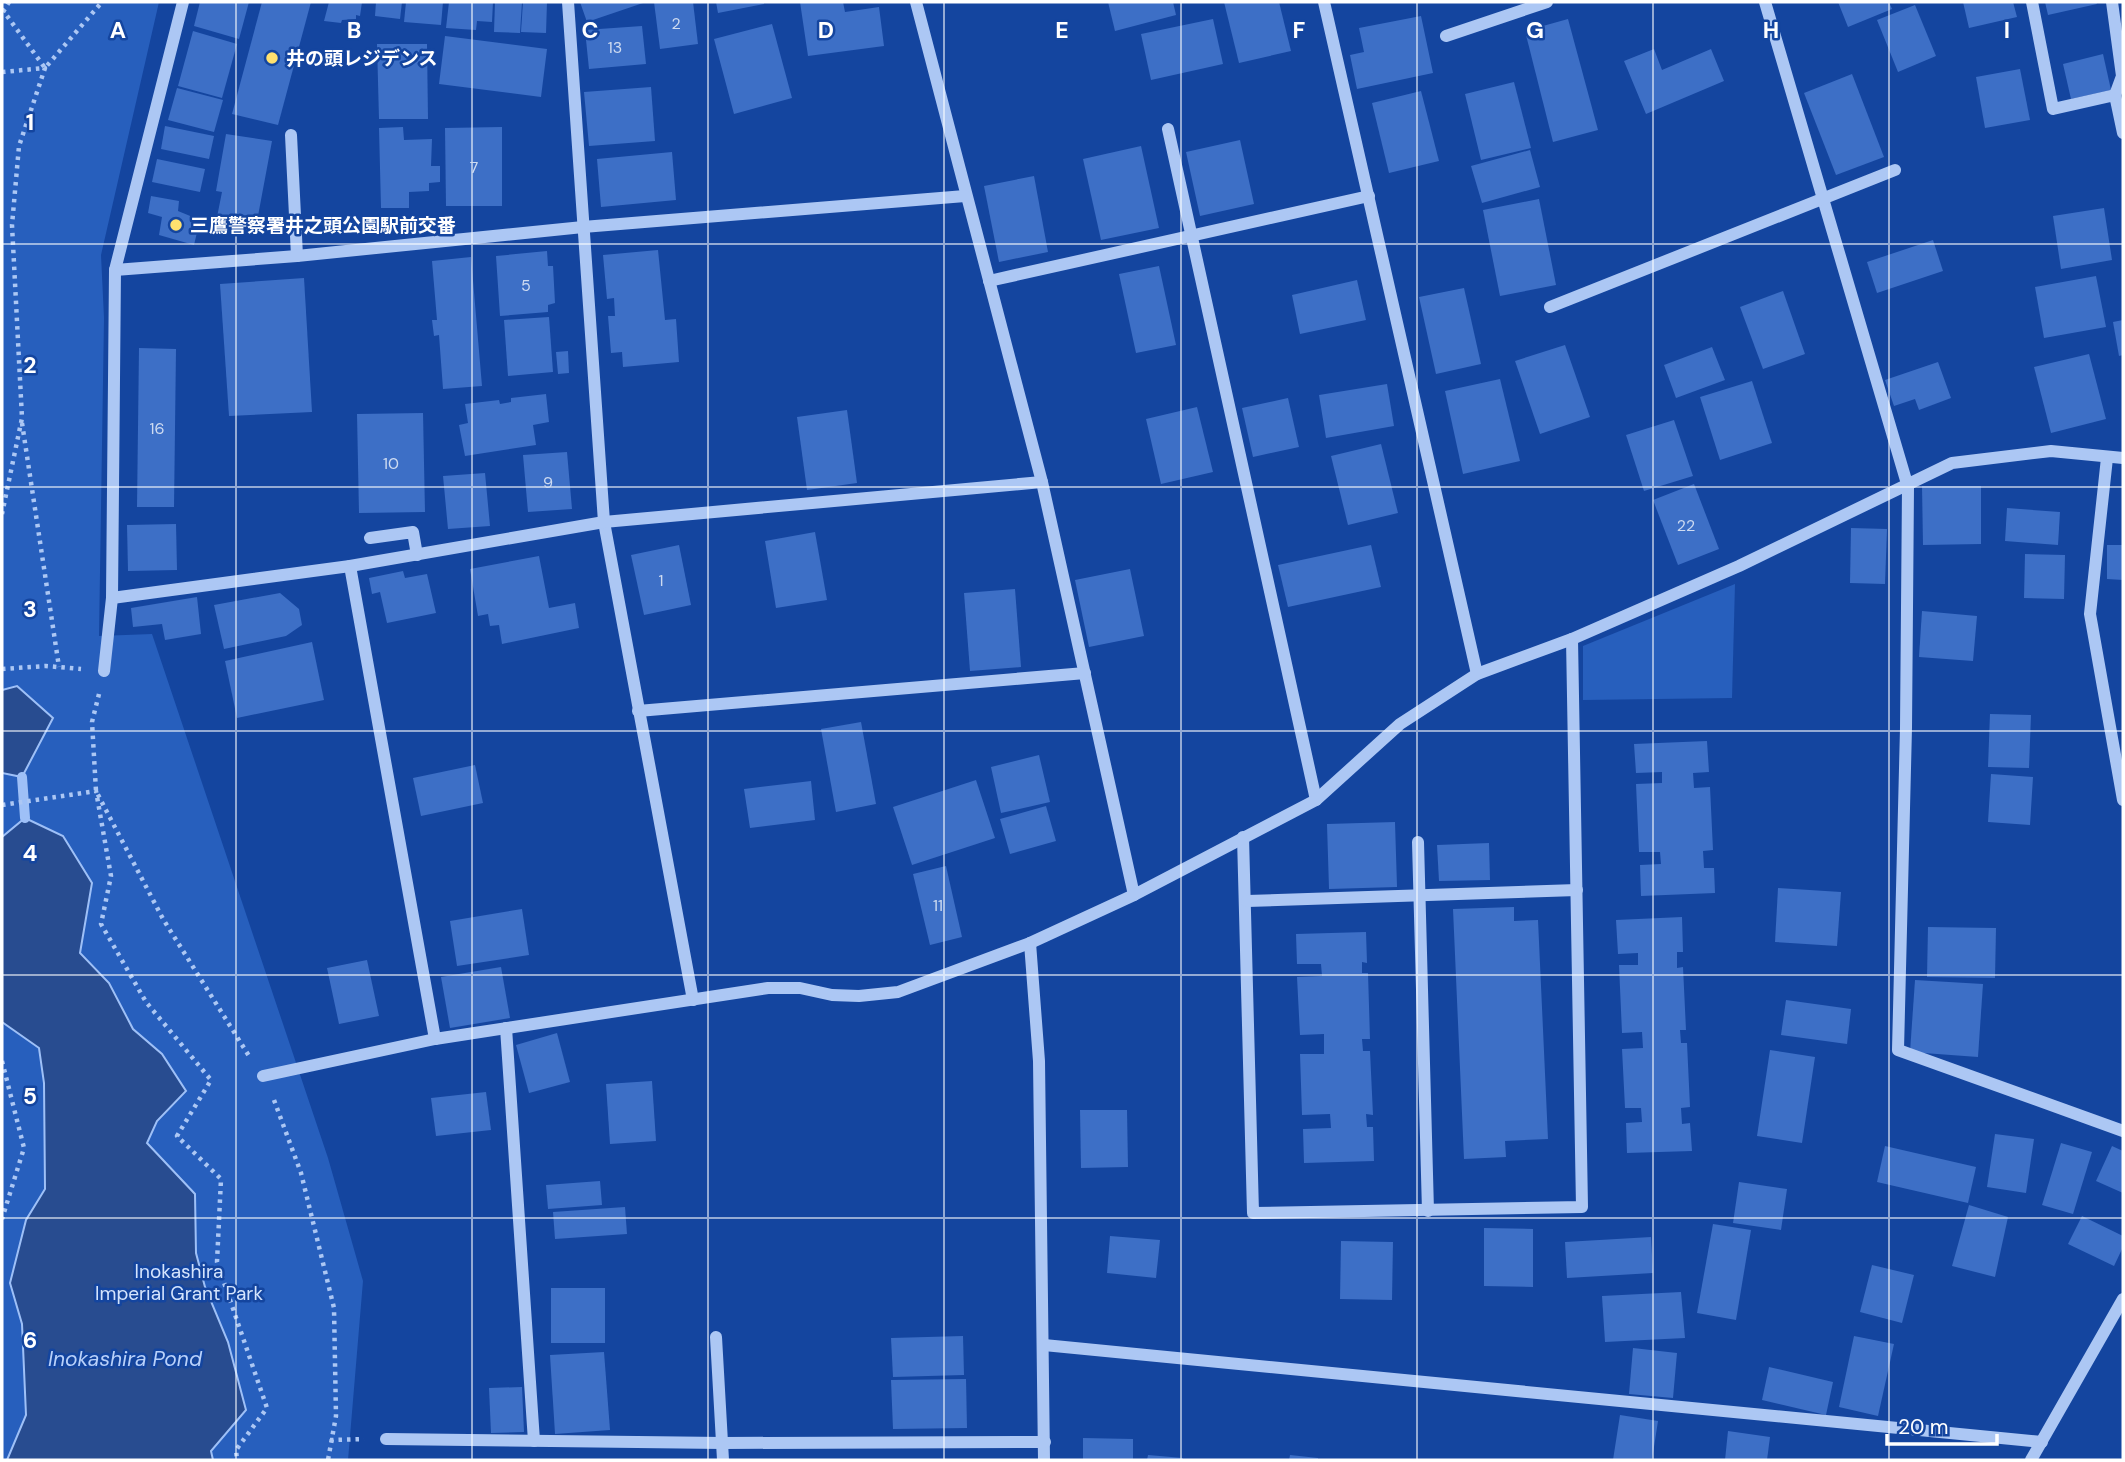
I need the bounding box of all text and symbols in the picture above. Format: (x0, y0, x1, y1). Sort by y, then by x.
house number: 2 (671, 13, 681, 34)
text: A (110, 15, 126, 45)
text: B (347, 15, 361, 45)
text: C (582, 15, 598, 45)
text: D (818, 15, 834, 45)
text: E (1055, 15, 1069, 45)
text: F (1293, 15, 1306, 45)
text: G (1526, 15, 1544, 45)
text: H (1763, 15, 1779, 45)
text: I (2004, 15, 2010, 45)
house number: 13 (608, 37, 622, 58)
place label: 井の頭レジデンス (286, 46, 438, 71)
marker: 井の頭レジデンス (264, 50, 280, 66)
text: 1 (26, 107, 34, 137)
house number: 7 (470, 157, 478, 178)
place label: 三鷹警察署井之頭公園駅前交番 (190, 213, 456, 238)
marker: 三鷹警察署井之頭公園駅前交番 (168, 217, 184, 233)
house number: 5 (521, 275, 531, 296)
text: 2 (23, 350, 37, 380)
house number: 16 (149, 418, 165, 439)
house number: 10 (383, 453, 399, 474)
house number: 9 (543, 472, 553, 493)
house number: 22 (1677, 515, 1695, 536)
house number: 1 (659, 570, 664, 591)
text: 3 (23, 594, 37, 624)
text: 4 (23, 838, 38, 868)
house number: 11 (933, 895, 943, 916)
text: 5 (23, 1081, 37, 1111)
park label: Inokashira Imperial Grant Park (95, 1259, 263, 1306)
text: 6 (23, 1325, 37, 1355)
water label: Inokashira Pond (48, 1345, 203, 1373)
scale bar (1887, 1402, 1997, 1446)
text: 20 m (1898, 1413, 1949, 1441)

